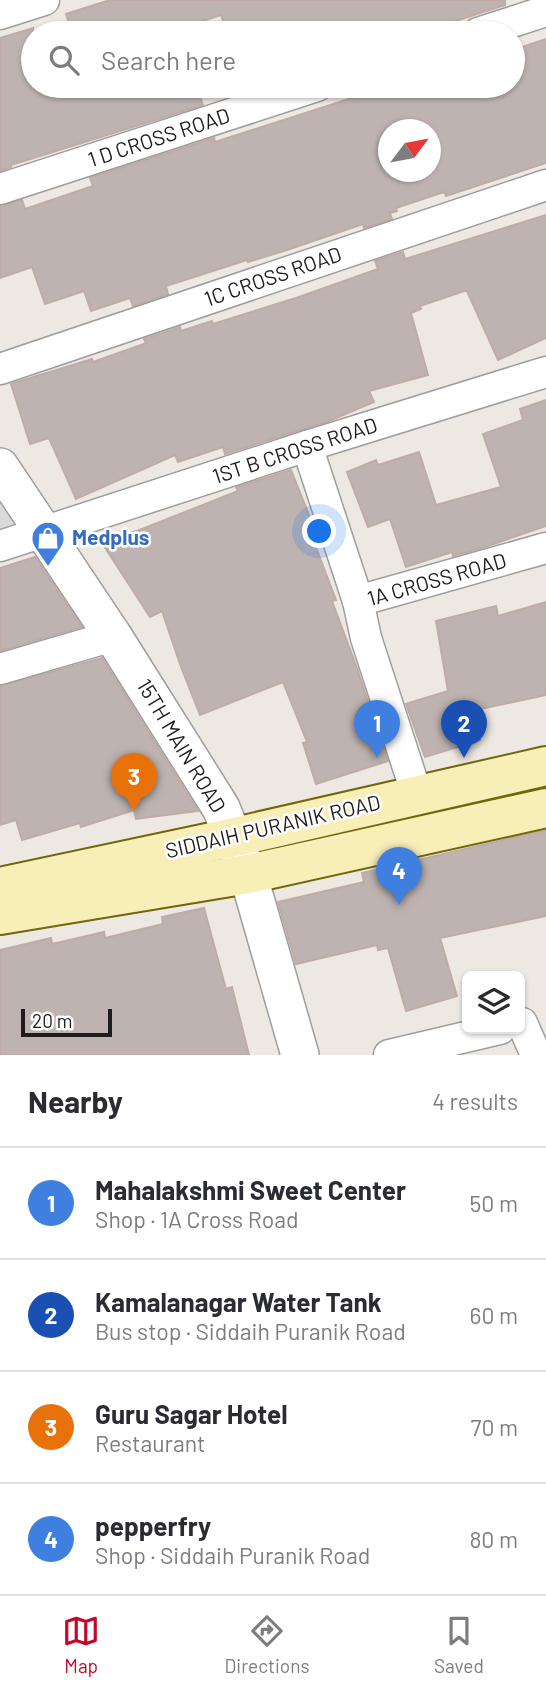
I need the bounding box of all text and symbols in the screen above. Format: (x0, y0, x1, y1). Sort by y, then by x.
search box (21, 21, 525, 98)
icon: search (45, 41, 83, 79)
text: Search here (101, 44, 236, 75)
street label: 1 D CROSS ROAD (84, 102, 233, 171)
north arrow (378, 119, 441, 182)
street label: 1C CROSS ROAD (201, 240, 344, 311)
street label: 1ST B CROSS ROAD (209, 411, 380, 488)
your location (302, 514, 336, 548)
shop icon: Medplus (29, 519, 67, 568)
place label: Medplus (72, 524, 149, 549)
street label: 1A CROSS ROAD (364, 547, 509, 610)
street label: 15TH MAIN ROAD (133, 674, 232, 816)
pin: 1 (354, 700, 400, 758)
pin: 2 (441, 700, 487, 758)
pin: 3 (111, 753, 157, 811)
street label: SIDDAIH PURANIK ROAD (163, 789, 383, 862)
pin: 4 (376, 847, 422, 905)
map controls (462, 971, 525, 1034)
button: layers (462, 971, 525, 1034)
scale bar (21, 1006, 112, 1038)
text: 20 m (32, 1009, 72, 1032)
text: Nearby (28, 1083, 123, 1119)
text: 4 results (432, 1087, 518, 1115)
text: Mahalakshmi Sweet Center (95, 1174, 406, 1205)
text: 1 (47, 1189, 55, 1217)
text: 50 m (470, 1189, 518, 1217)
text: Shop · 1A Cross Road (95, 1205, 299, 1233)
text: Kamalanagar Water Tank (95, 1286, 382, 1317)
text: 2 (45, 1301, 57, 1329)
text: 60 m (470, 1301, 518, 1329)
text: Bus stop · Siddaih Puranik Road (95, 1317, 406, 1345)
text: Guru Sagar Hotel (95, 1398, 287, 1429)
text: 3 (45, 1413, 57, 1441)
text: 70 m (471, 1413, 518, 1441)
text: Restaurant (95, 1429, 205, 1457)
text: pepperfry (95, 1510, 211, 1541)
text: 4 (44, 1525, 58, 1553)
text: 80 m (469, 1525, 518, 1553)
text: Shop · Siddaih Puranik Road (95, 1541, 370, 1569)
tab: Map (62, 1612, 100, 1677)
tab: Directions (225, 1612, 310, 1677)
tab: Saved (434, 1612, 484, 1677)

